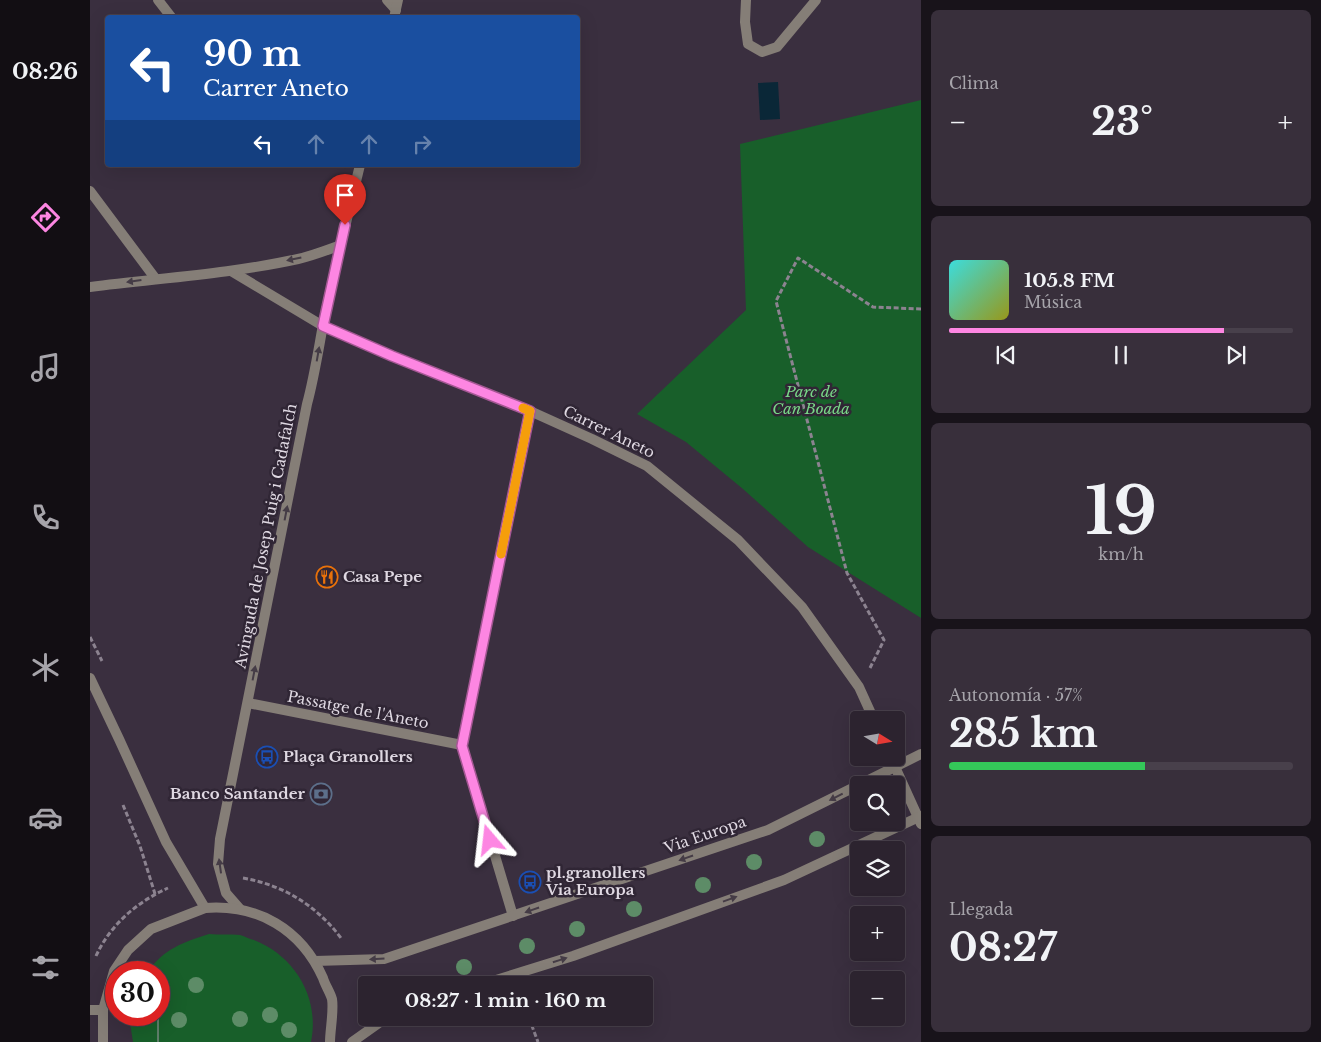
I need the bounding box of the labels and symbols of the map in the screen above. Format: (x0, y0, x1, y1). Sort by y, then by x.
pin (324, 174, 366, 225)
one-way arrow (287, 255, 302, 263)
one-way arrow (125, 278, 141, 286)
one-way arrow (315, 346, 323, 362)
park label: Parc de Can Boada (772, 382, 850, 418)
street label: Carrer Aneto (560, 401, 658, 462)
street label: Avinguda de Josep Puig i Cadafalch (230, 402, 301, 671)
one-way arrow (282, 505, 290, 521)
restaurant icon: Casa Pepe (315, 565, 339, 589)
place label: Casa Pepe (343, 567, 422, 586)
one-way arrow (250, 665, 258, 680)
street label: Passatge de l'Aneto (286, 686, 431, 733)
north arrow (850, 711, 905, 766)
bus stop icon: Plaça Granollers (255, 745, 279, 769)
place label: Plaça Granollers (283, 747, 413, 766)
bank icon: Banco Santander (309, 782, 333, 806)
place label: Banco Santander (170, 784, 306, 803)
one-way arrow (829, 793, 843, 801)
street label: Via Europa (660, 811, 749, 858)
position arrow (463, 813, 515, 865)
one-way arrow (678, 854, 693, 862)
one-way arrow (215, 858, 223, 874)
place label: pl.granollers Via Europa (545, 863, 646, 899)
bus stop icon: pl.granollers Via Europa (518, 870, 542, 894)
one-way arrow (722, 895, 737, 902)
one-way arrow (524, 906, 539, 914)
one-way arrow (553, 955, 568, 963)
one-way arrow (369, 956, 385, 964)
speed limit sign: 30 (105, 961, 170, 1026)

